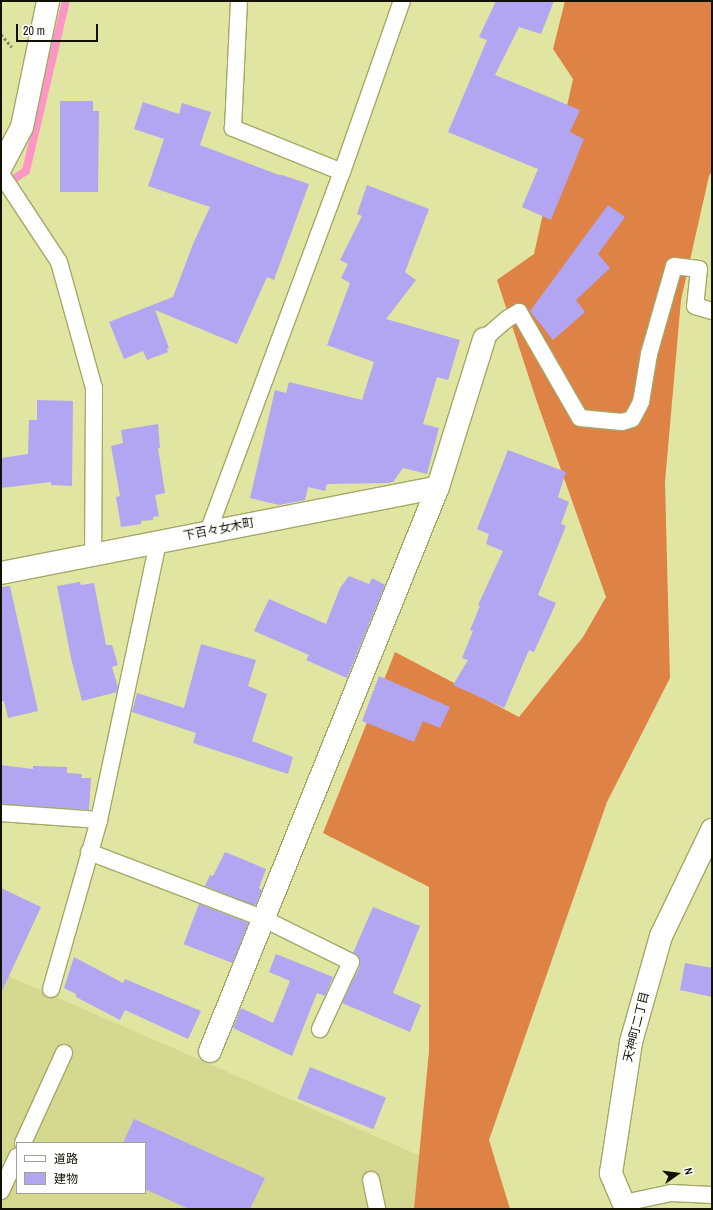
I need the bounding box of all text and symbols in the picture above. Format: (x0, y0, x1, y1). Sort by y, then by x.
scale bar (18, 16, 100, 42)
text: 20 m (23, 23, 45, 39)
street label: 下百々女木町 (182, 516, 256, 544)
street label: 天神町二丁目 (621, 990, 653, 1064)
legend (16, 1142, 146, 1194)
text: 道路 (54, 1151, 78, 1167)
north arrow (657, 1154, 697, 1194)
text: N (681, 1166, 696, 1176)
text: 建物 (54, 1171, 78, 1187)

